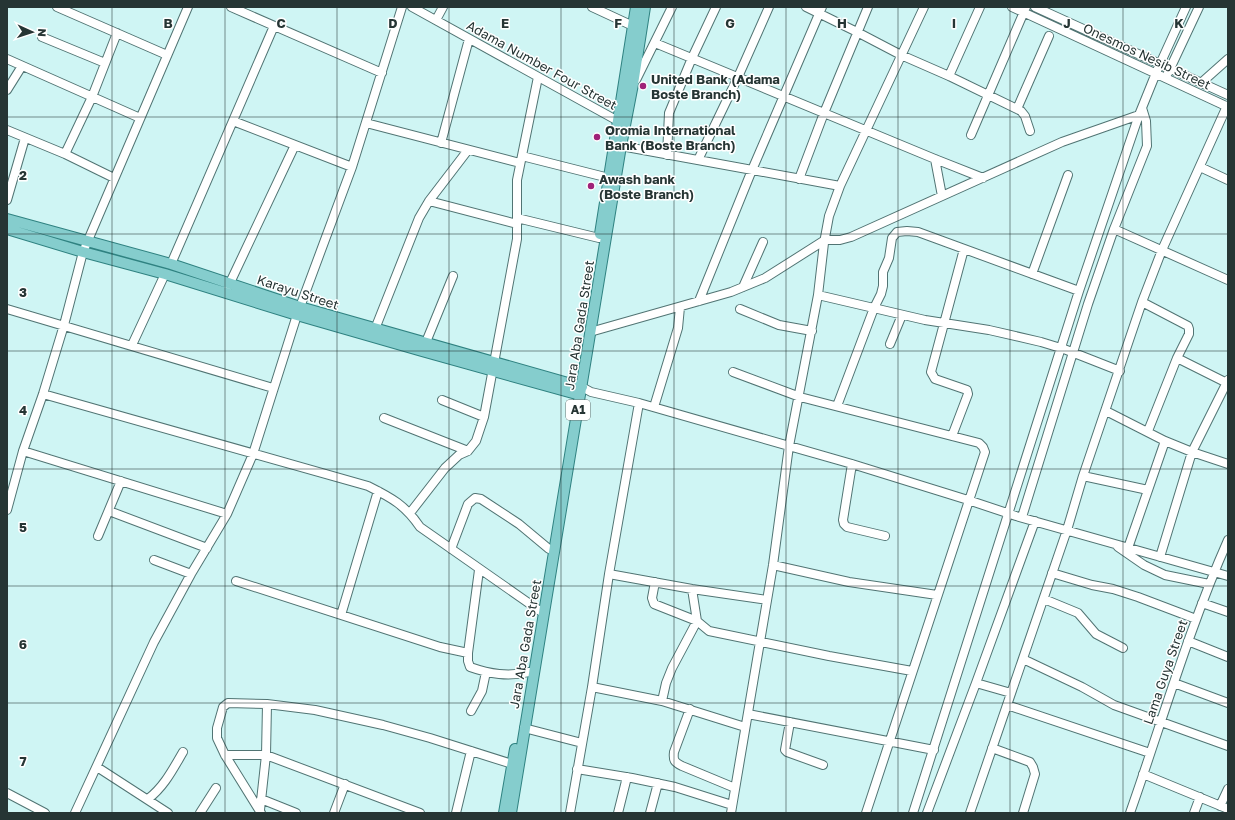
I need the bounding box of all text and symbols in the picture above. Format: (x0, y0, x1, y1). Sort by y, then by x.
north arrow (12, 12, 52, 52)
text: B (163, 15, 173, 31)
text: C (276, 15, 286, 31)
text: D (388, 15, 398, 31)
text: E (501, 15, 509, 31)
text: G (725, 15, 735, 31)
text: H (837, 15, 847, 31)
text: I (952, 15, 956, 31)
text: J (1063, 15, 1071, 31)
text: K (1174, 15, 1184, 31)
street label: Adama Number Four Street (464, 17, 620, 113)
street label: Onesmos Nesib Street (1081, 19, 1213, 93)
text: N (36, 28, 49, 37)
place label: United Bank (Adama Boste Branch) (651, 71, 780, 102)
marker: United Bank (Adama Boste Branch) (638, 81, 648, 91)
place label: Oromia International Bank (Boste Branch) (605, 122, 736, 153)
marker: Oromia International Bank (Boste Branch) (592, 132, 602, 142)
text: 2 (19, 167, 27, 183)
place label: Awash bank (Boste Branch) (599, 171, 694, 202)
marker: Awash bank (Boste Branch) (586, 181, 596, 191)
street label: Jara Aba Gada Street (561, 259, 597, 391)
street label: Karayu Street (255, 271, 341, 313)
text: 3 (19, 284, 27, 300)
road number: A1 (566, 400, 590, 420)
text: 4 (19, 402, 27, 418)
text: 5 (19, 519, 27, 535)
street label: Jara Aba Gada Street (506, 578, 544, 710)
street label: Lama Guya Street (1140, 617, 1190, 727)
text: 6 (19, 636, 27, 652)
text: 7 (19, 753, 27, 769)

